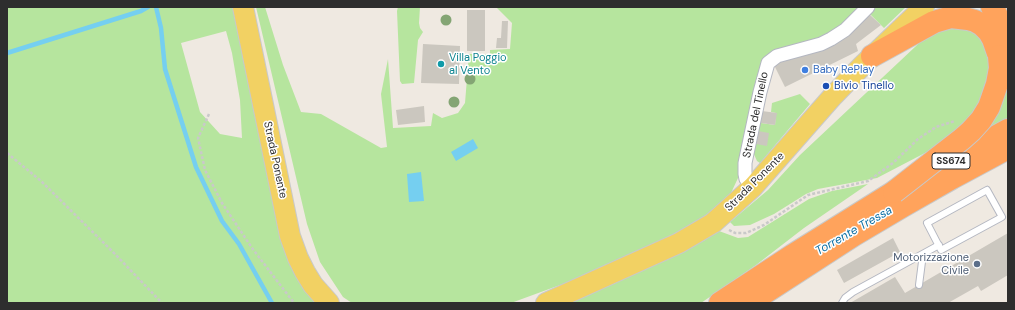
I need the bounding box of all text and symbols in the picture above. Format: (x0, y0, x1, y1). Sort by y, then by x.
place label: Villa Poggio al Vento (449, 51, 507, 77)
marker: Villa Poggio al Vento (436, 59, 446, 69)
place label: Baby RePlay (813, 63, 874, 77)
marker: Baby RePlay (800, 65, 810, 75)
street label: Strada del Tinello (740, 71, 772, 159)
place label: Bivio Tinello (834, 79, 894, 93)
marker: Bivio Tinello (821, 81, 831, 91)
street label: Strada Ponente (260, 120, 290, 200)
street label: Strada Ponente (723, 150, 787, 214)
road number: SS674 (932, 153, 970, 169)
water label: Torrente Tressa (813, 203, 895, 259)
place label: Motorizzazione Civile (893, 251, 969, 277)
marker: Motorizzazione Civile (972, 259, 982, 269)

